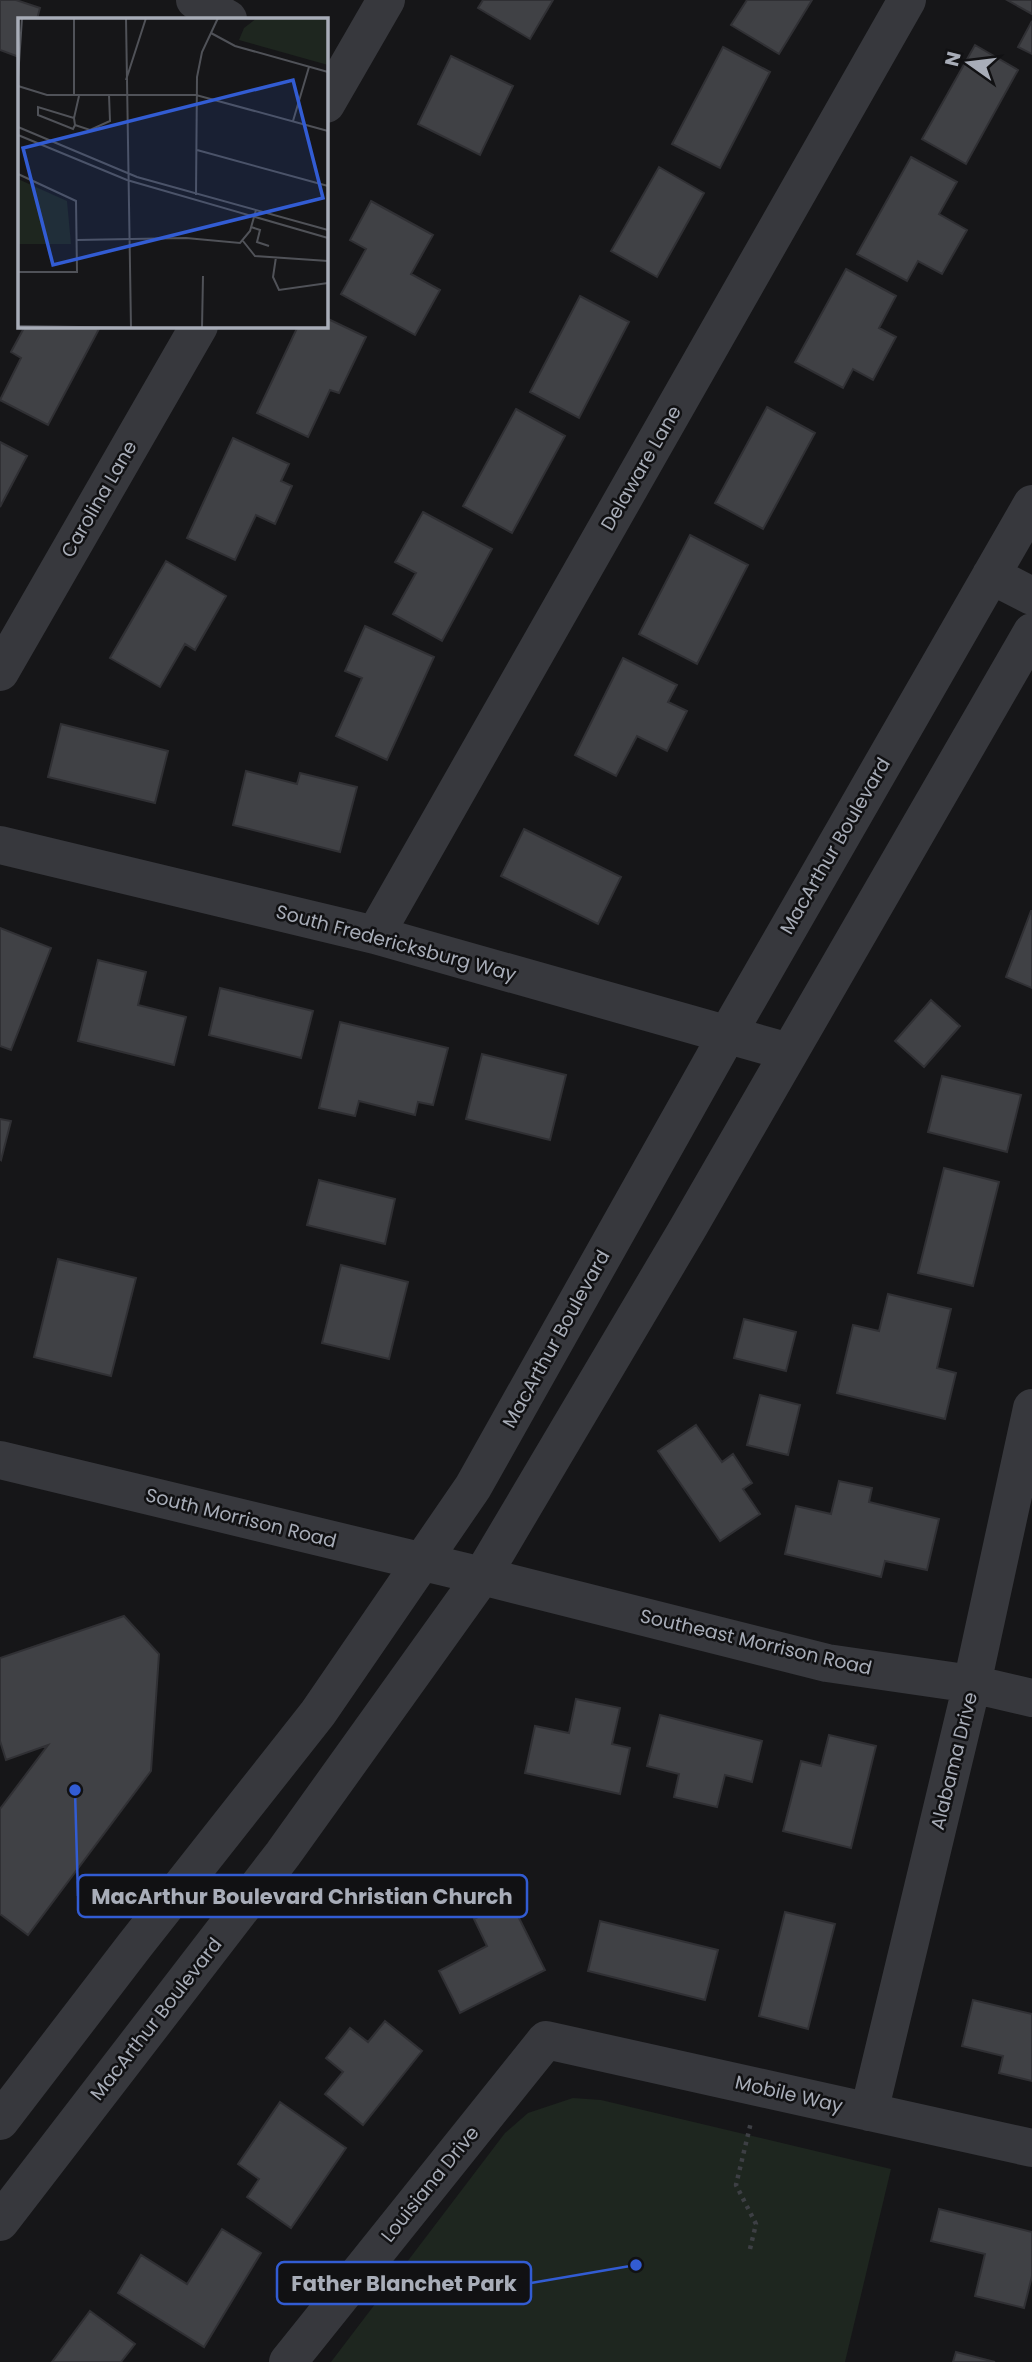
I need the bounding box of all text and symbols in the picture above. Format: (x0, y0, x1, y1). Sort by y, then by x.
inset map (18, 18, 327, 327)
north arrow (934, 28, 1004, 98)
text: N (938, 49, 968, 69)
street label: Delaware Lane (594, 401, 688, 535)
street label: Carolina Lane (55, 435, 143, 563)
street label: MacArthur Boulevard (773, 753, 897, 939)
street label: South Fredericksburg Way (273, 898, 519, 988)
street label: MacArthur Boulevard (496, 1245, 616, 1433)
street label: South Morrison Road (143, 1481, 339, 1555)
street label: Southeast Morrison Road (637, 1602, 875, 1682)
street label: Alabama Drive (924, 1689, 984, 1833)
callout: MacArthur Boulevard Christian Church (78, 1875, 527, 1917)
text: MacArthur Boulevard Christian Church (91, 1882, 513, 1911)
street label: MacArthur Boulevard (84, 1932, 228, 2106)
street label: Mobile Way (733, 2069, 846, 2120)
street label: Louisiana Drive (375, 2120, 485, 2248)
callout: Father Blanchet Park (277, 2262, 531, 2304)
text: Father Blanchet Park (291, 2269, 517, 2298)

